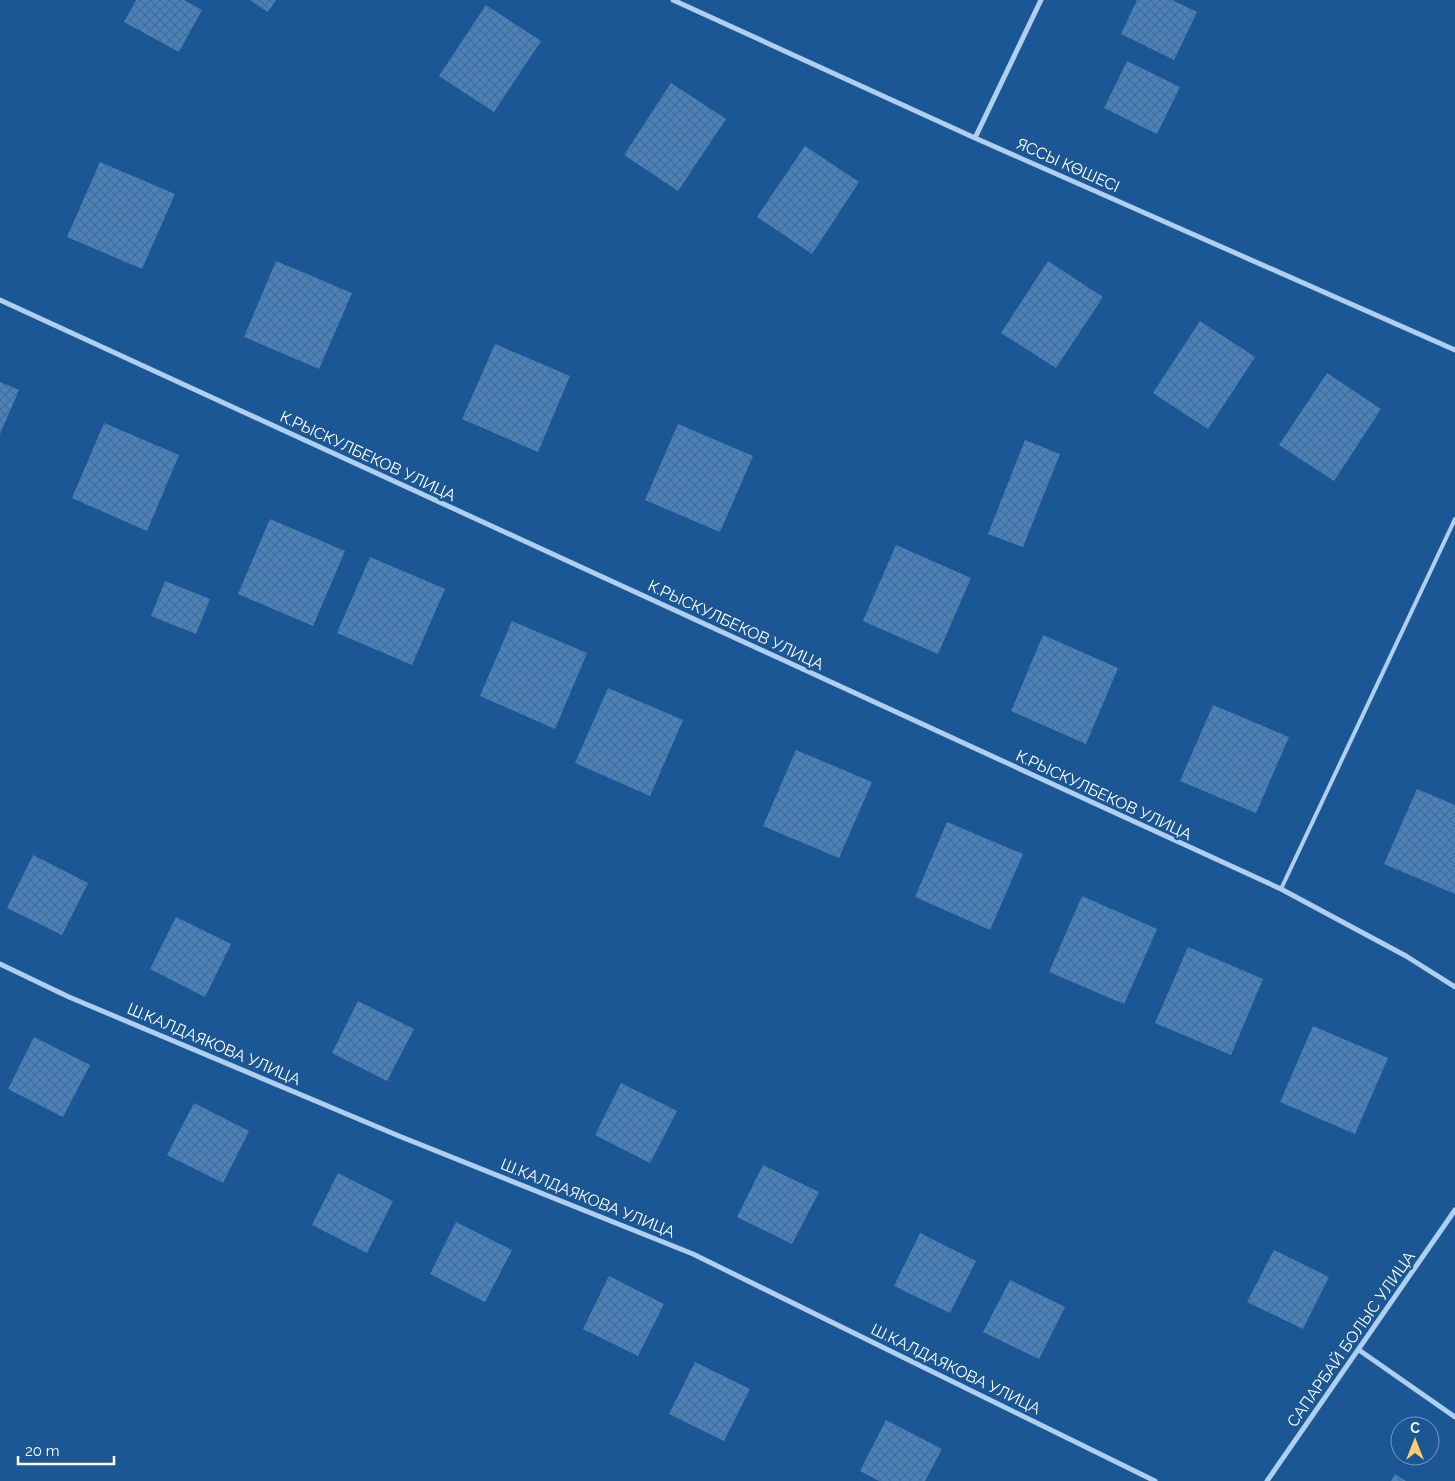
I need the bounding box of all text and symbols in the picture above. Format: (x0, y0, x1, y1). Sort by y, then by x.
street label: ЯССЫ КӨШЕСІ (1013, 134, 1123, 196)
street label: К.РЫСКУЛБЕКОВ УЛИЦА (277, 407, 459, 505)
street label: К.РЫСКУЛБЕКОВ УЛИЦА (645, 576, 827, 674)
street label: К.РЫСКУЛБЕКОВ УЛИЦА (1013, 746, 1195, 844)
street label: Ш.КАЛДАЯКОВА УЛИЦА (125, 999, 304, 1089)
street label: Ш.КАЛДАЯКОВА УЛИЦА (498, 1154, 678, 1242)
street label: САПАРБАЙ БОЛЫС УЛИЦА (1283, 1247, 1419, 1431)
street label: Ш.КАЛДАЯКОВА УЛИЦА (868, 1320, 1044, 1418)
north arrow (1390, 1416, 1440, 1466)
scale bar (18, 1434, 114, 1466)
text: 20 m (25, 1442, 60, 1460)

